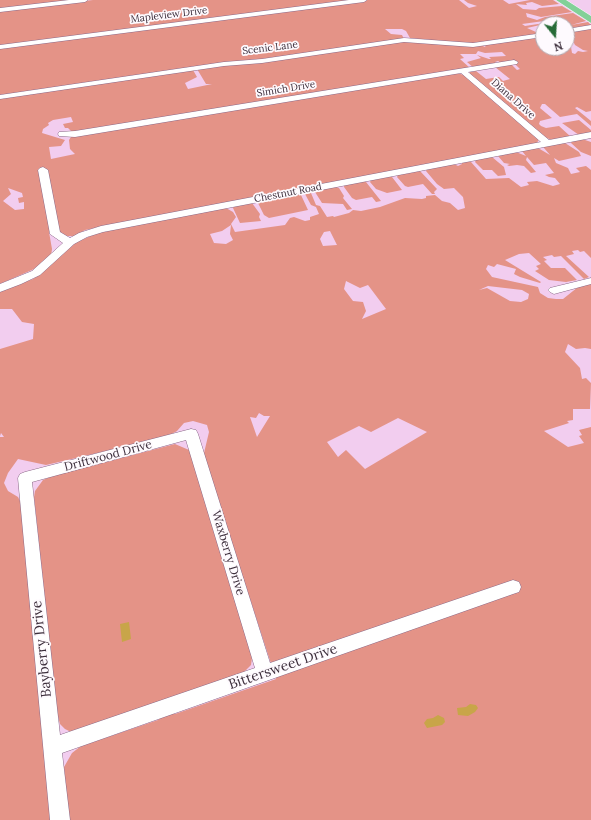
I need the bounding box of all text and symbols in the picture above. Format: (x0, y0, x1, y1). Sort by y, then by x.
street label: Mapleview Drive (130, 4, 208, 26)
north arrow (535, 16, 575, 56)
text: N (552, 38, 565, 54)
street label: Scenic Lane (242, 39, 298, 57)
street label: Diana Drive (489, 77, 537, 121)
street label: Simich Drive (256, 78, 316, 100)
street label: Chestnut Road (253, 181, 323, 205)
street label: Driftwood Drive (62, 437, 154, 475)
street label: Waxberry Drive (208, 509, 248, 597)
street label: Bayberry Drive (29, 600, 55, 698)
street label: Bittersweet Drive (226, 640, 340, 694)

